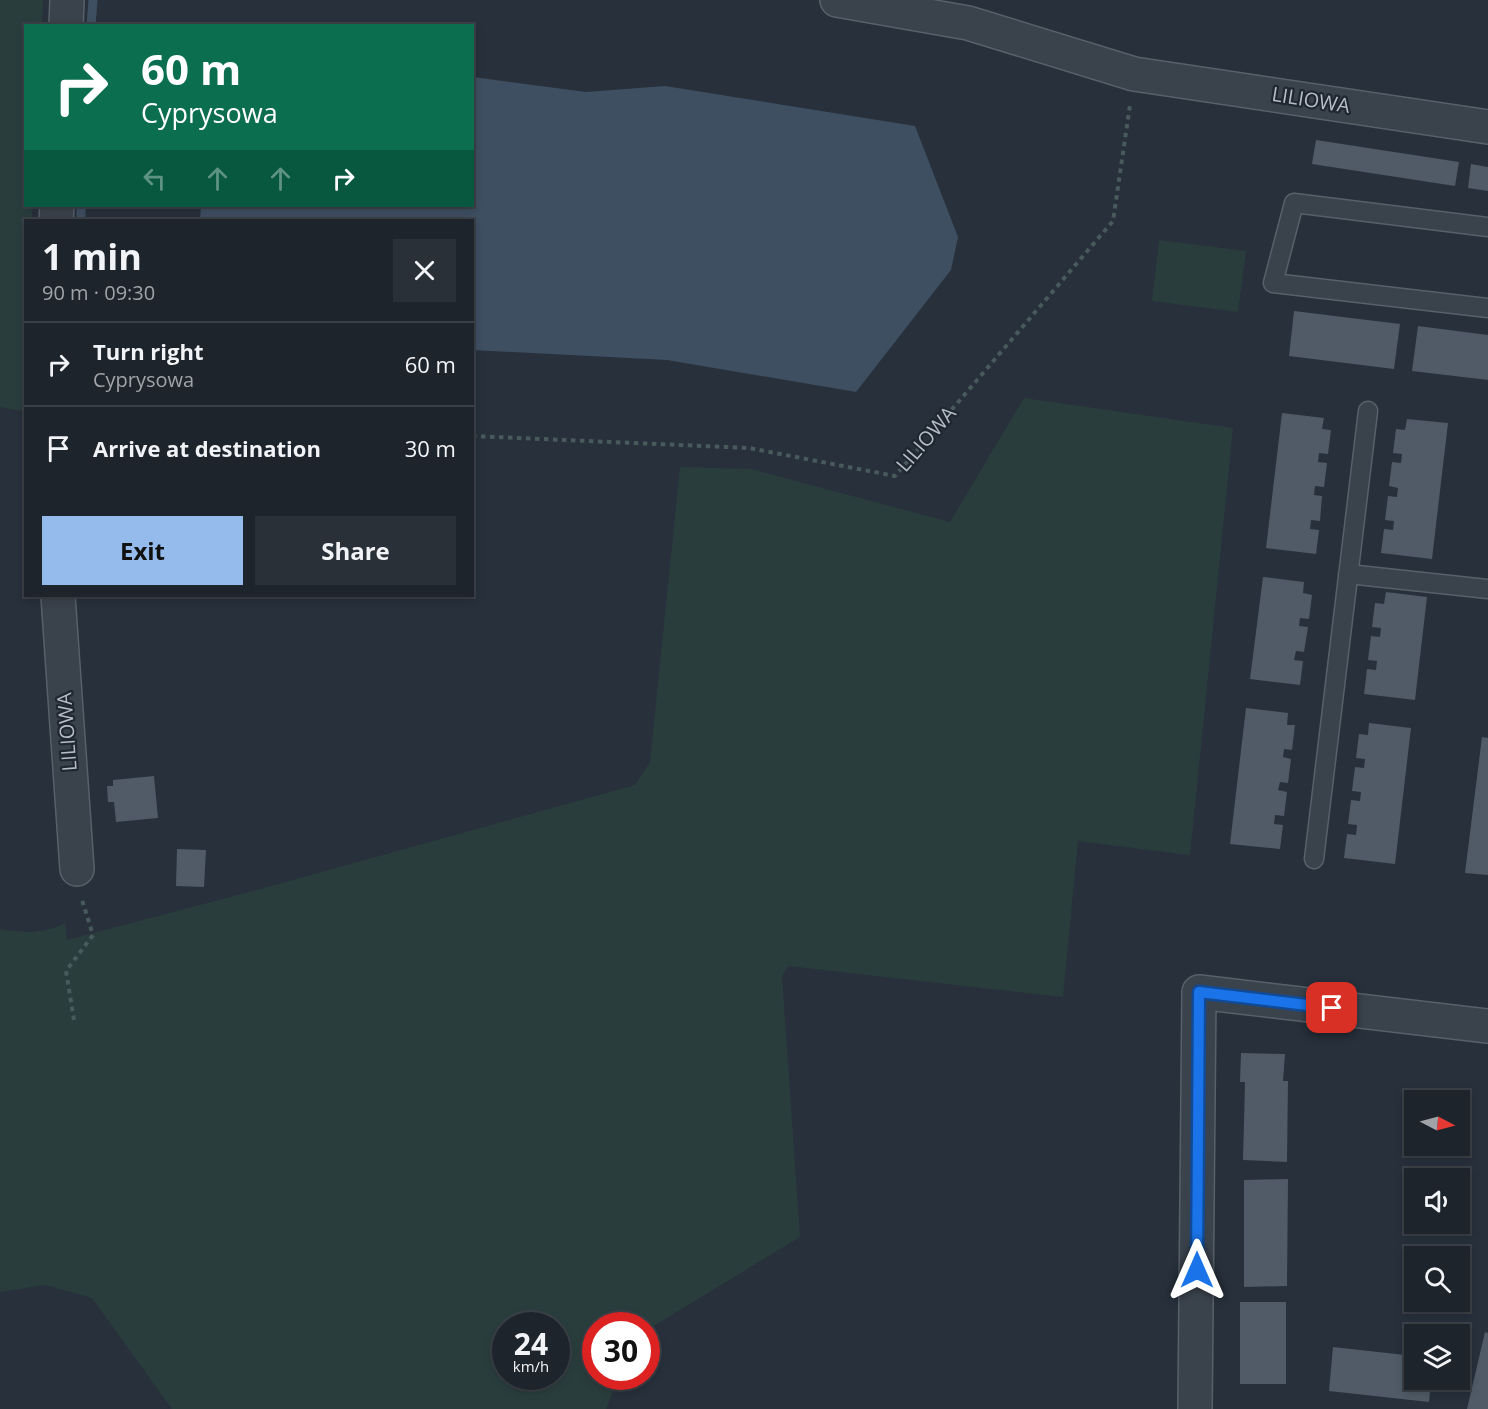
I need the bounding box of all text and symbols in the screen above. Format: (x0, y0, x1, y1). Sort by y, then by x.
text: 60 m (141, 40, 241, 97)
icon: right (42, 48, 120, 126)
street label: LILIOWA (1270, 80, 1352, 119)
text: Cyprysowa (141, 94, 278, 131)
icon: left (138, 162, 171, 195)
icon: ahead (201, 162, 234, 195)
icon: ahead (264, 162, 297, 195)
icon: right (327, 162, 360, 195)
text: 1 min (42, 232, 142, 281)
button: close (393, 239, 456, 302)
text: 90 m · 09:30 (42, 279, 155, 306)
text: Turn right (93, 336, 204, 366)
icon: right (42, 348, 75, 381)
text: 60 m (405, 349, 456, 379)
text: Cyprysowa (93, 366, 194, 393)
street label: LILIOWA (890, 400, 962, 477)
icon: arrive (42, 432, 75, 465)
text: Arrive at destination (93, 433, 321, 463)
text: 30 m (405, 433, 456, 463)
button: Exit (42, 516, 243, 585)
button: Share (255, 516, 456, 585)
street label: LILIOWA (50, 691, 83, 772)
pin (1306, 982, 1357, 1033)
icon: arrive (1315, 991, 1348, 1024)
north arrow (1404, 1090, 1470, 1156)
map controls (1404, 1090, 1470, 1390)
button: sound (1404, 1168, 1470, 1234)
position arrow (1165, 1238, 1229, 1302)
button: search (1404, 1246, 1470, 1312)
speed limit sign: 30 (582, 1312, 660, 1390)
text: 24 (514, 1323, 548, 1364)
button: layers (1404, 1324, 1470, 1390)
text: km/h (513, 1356, 549, 1376)

